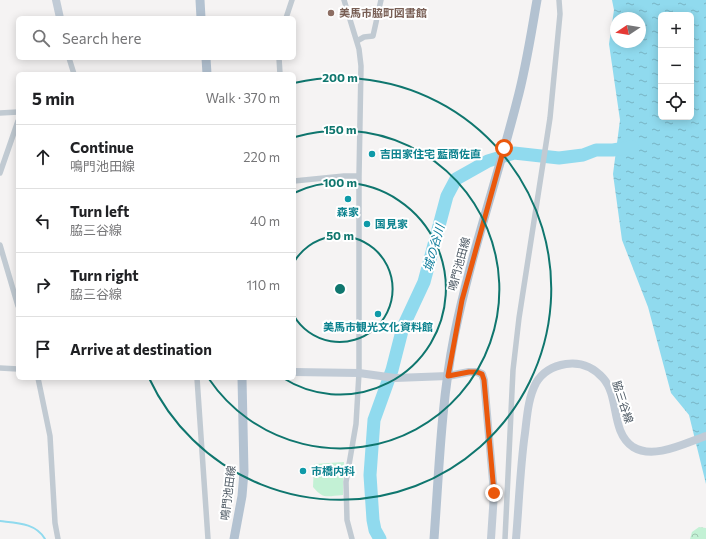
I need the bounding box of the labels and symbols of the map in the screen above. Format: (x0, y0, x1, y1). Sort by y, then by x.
place label: 美馬市脇町図書館 (339, 6, 427, 19)
marker: 美馬市脇町図書館 (326, 8, 336, 18)
north arrow (610, 12, 646, 48)
text: 200 m (322, 70, 358, 84)
text: 150 m (323, 122, 357, 136)
route start (495, 139, 513, 157)
place label: 吉田家住宅 藍商佐直 (380, 147, 481, 160)
marker: 吉田家住宅 藍商佐直 (367, 149, 377, 159)
text: 100 m (323, 175, 357, 189)
marker: 森家 (343, 194, 353, 204)
place label: 森家 (337, 205, 359, 218)
place label: 国見家 (375, 217, 408, 230)
marker: 国見家 (362, 219, 372, 229)
water label: 城の谷川 (420, 221, 447, 273)
text: 50 m (326, 228, 354, 242)
street label: 鳴門池田線 (445, 236, 472, 292)
centre of rings (333, 282, 347, 296)
marker: 美馬市観光文化資料館 (373, 309, 383, 319)
place label: 美馬市観光文化資料館 (323, 320, 433, 333)
street label: 脇三谷線 (610, 379, 636, 425)
place label: 市橋内科 (311, 464, 355, 477)
street label: 鳴門池田線 (218, 465, 237, 521)
marker: 市橋内科 (298, 466, 308, 476)
route end (485, 484, 503, 502)

